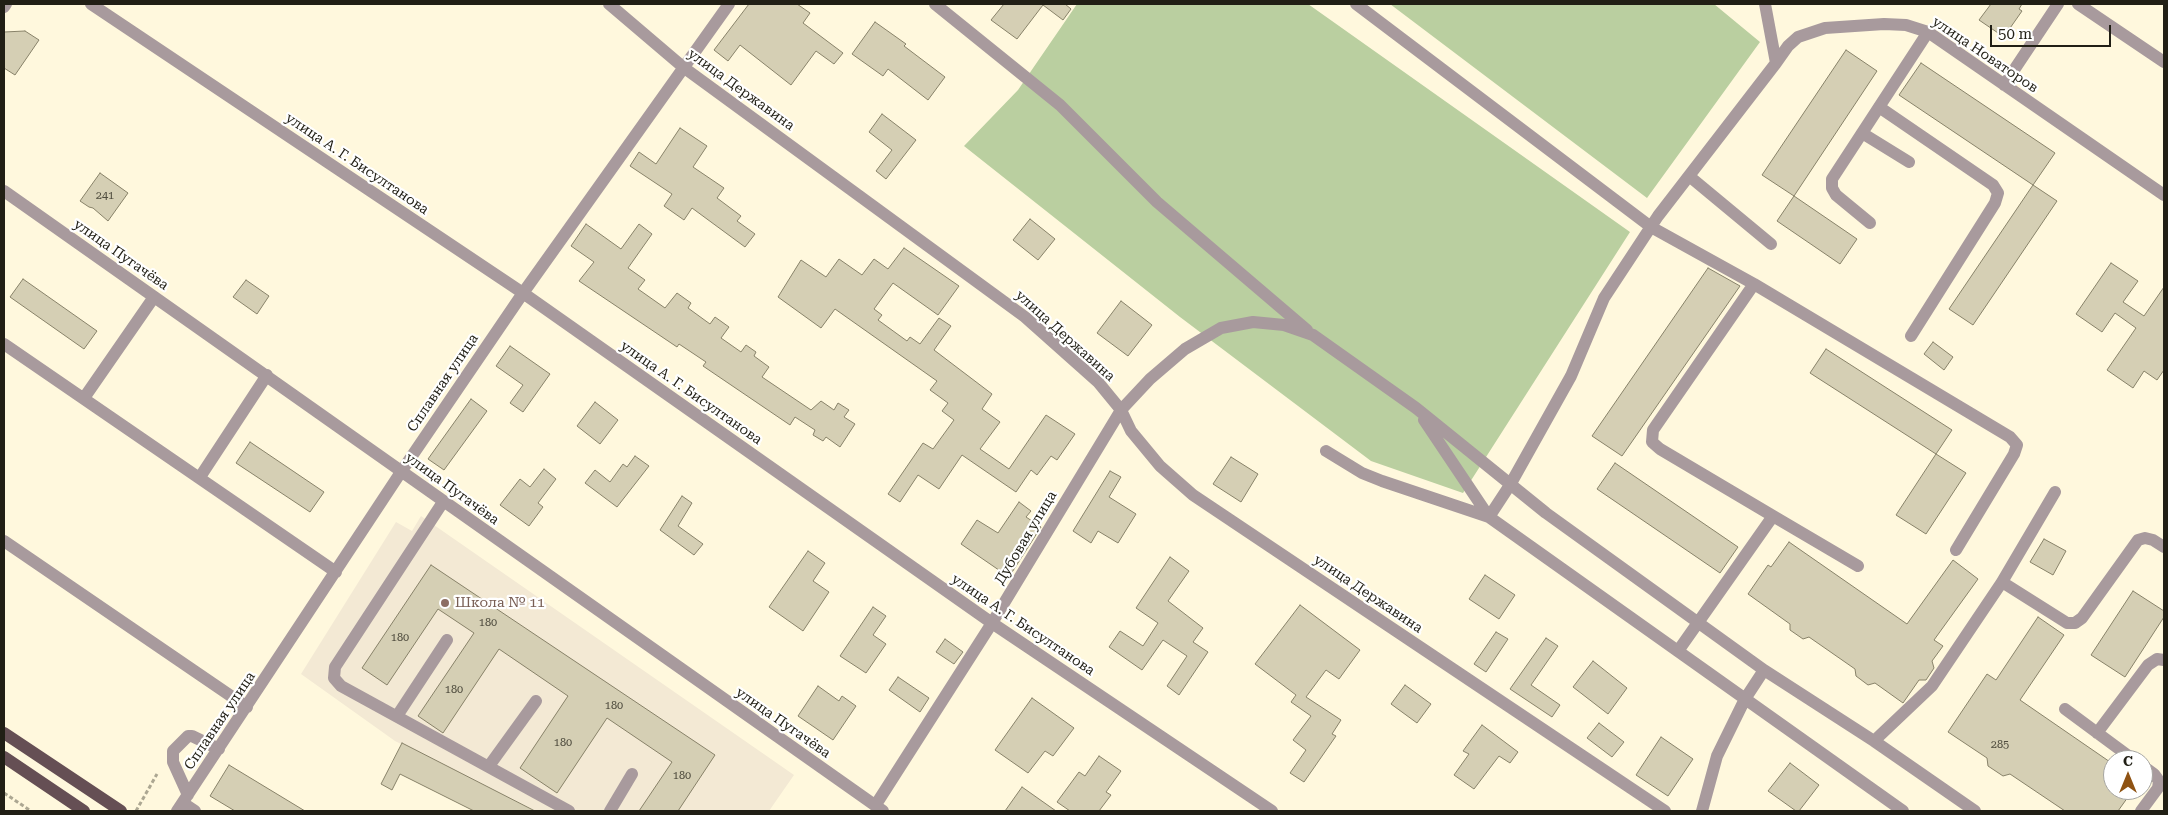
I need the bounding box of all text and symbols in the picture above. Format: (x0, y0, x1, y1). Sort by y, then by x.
street label: улица Новаторов (1929, 13, 2041, 97)
scale bar (1993, 15, 2114, 47)
text: 50 m (1998, 25, 2032, 43)
street label: улица Державина (684, 46, 798, 134)
street label: улица А. Г. Бисултанова (282, 110, 432, 218)
house number: 241 (96, 189, 114, 203)
street label: улица Пугачёва (70, 216, 172, 294)
street label: улица Державина (1012, 287, 1118, 385)
street label: Сплавная улица (404, 331, 482, 435)
street label: улица А. Г. Бисултанова (617, 338, 765, 448)
street label: улица Пугачёва (402, 449, 502, 529)
street label: Дубовая улица (991, 488, 1061, 588)
street label: улица Державина (1310, 551, 1426, 637)
street label: улица А. Г. Бисултанова (948, 571, 1098, 679)
place label: Школа № 11 (455, 595, 545, 611)
marker: Школа № 11 (439, 597, 451, 609)
house number: 180 (479, 616, 497, 630)
house number: 180 (391, 631, 409, 645)
street label: Сплавная улица (181, 669, 259, 773)
house number: 180 (445, 683, 463, 697)
street label: улица Пугачёва (732, 684, 834, 762)
house number: 180 (605, 699, 623, 713)
house number: 180 (554, 736, 572, 750)
house number: 285 (1991, 738, 2009, 752)
north arrow (2103, 750, 2153, 800)
text: С (2123, 753, 2133, 769)
house number: 180 (673, 769, 691, 783)

